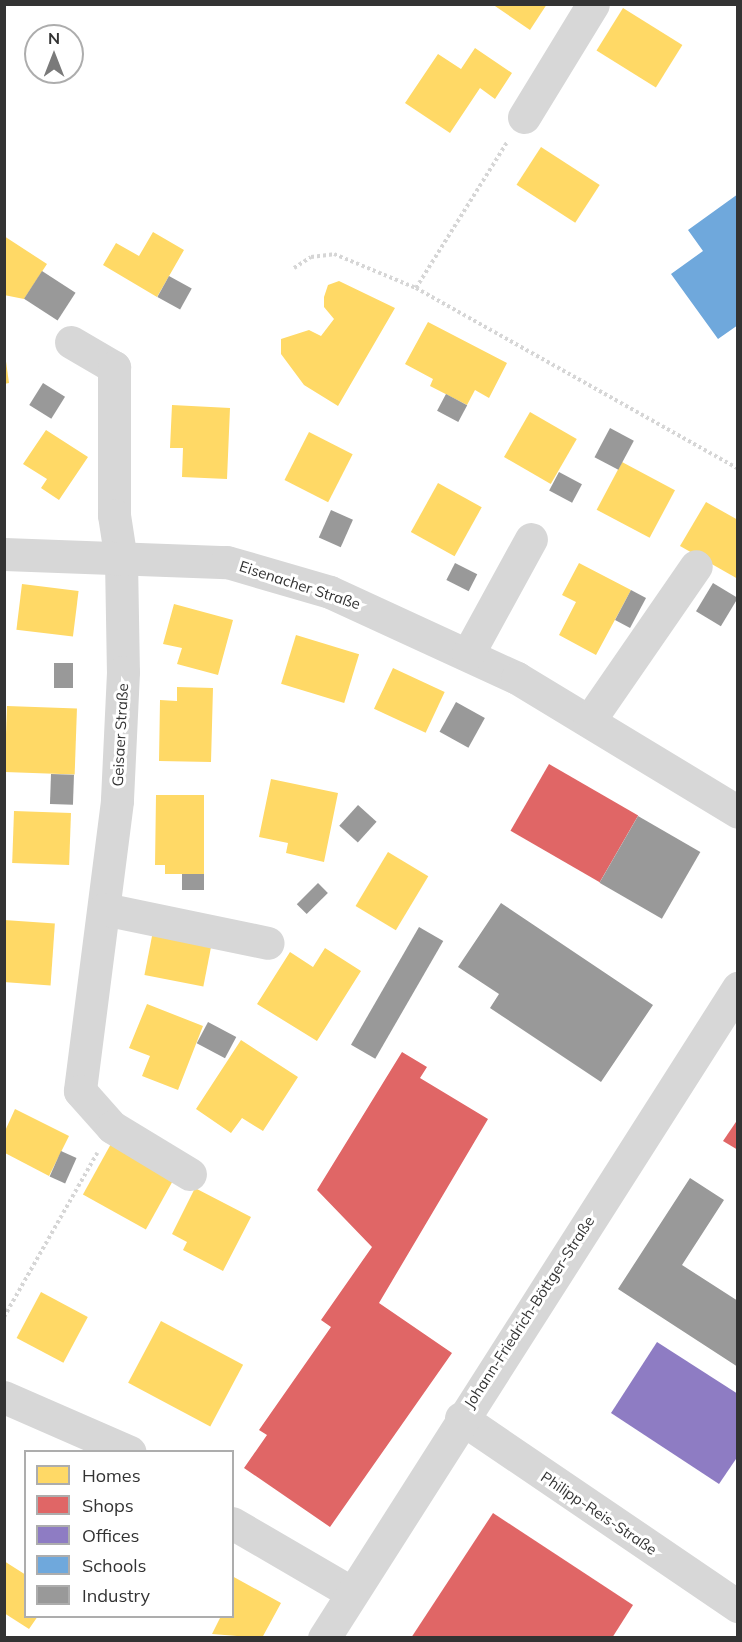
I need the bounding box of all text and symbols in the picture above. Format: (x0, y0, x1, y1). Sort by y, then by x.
north arrow (24, 24, 84, 84)
text: N (48, 28, 60, 48)
street label: Eisenacher Straße (237, 557, 363, 613)
street label: Geisaer Straße (108, 683, 132, 787)
street label: Johann-Friedrich-Böttger-Straße (460, 1213, 598, 1411)
legend (24, 1450, 234, 1618)
text: Homes (82, 1464, 141, 1487)
street label: Philipp-Reis-Straße (538, 1468, 660, 1558)
text: Shops (82, 1494, 134, 1517)
text: Offices (82, 1524, 139, 1547)
text: Schools (82, 1554, 146, 1577)
text: Industry (82, 1584, 150, 1607)

